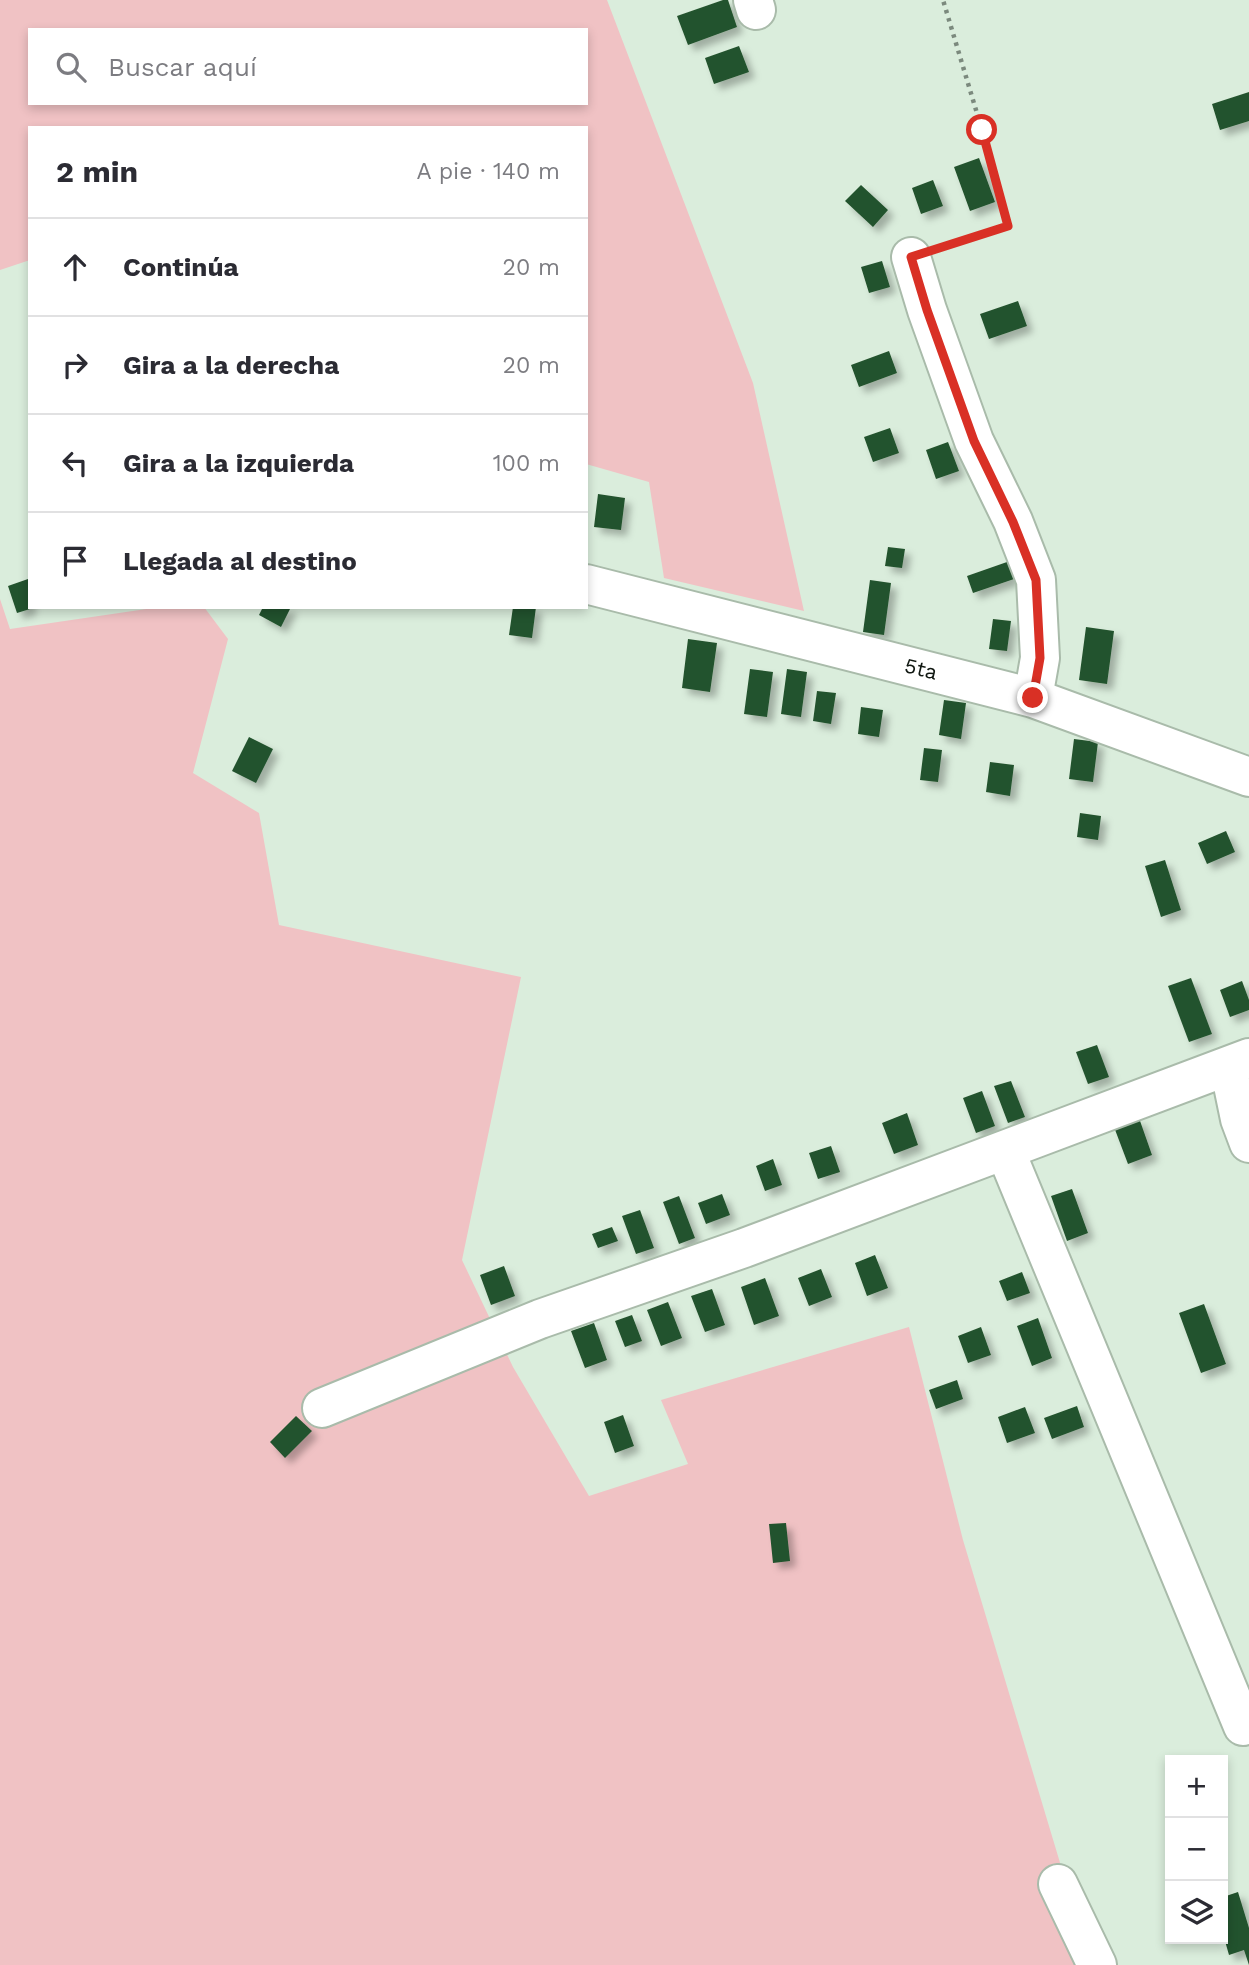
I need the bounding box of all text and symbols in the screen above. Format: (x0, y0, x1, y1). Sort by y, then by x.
search box (28, 28, 588, 105)
icon: search (52, 48, 90, 86)
text: Buscar aquí (108, 52, 257, 82)
route start (966, 114, 997, 145)
text: 2 min (56, 154, 138, 189)
text: A pie · 140 m (417, 158, 560, 185)
icon: ahead (56, 248, 94, 286)
text: Continúa (123, 252, 239, 282)
text: 20 m (503, 254, 560, 281)
icon: right (56, 346, 94, 384)
text: Gira a la derecha (123, 350, 339, 380)
text: 20 m (503, 352, 560, 379)
icon: left (56, 444, 94, 482)
text: Gira a la izquierda (123, 448, 354, 478)
text: 100 m (493, 450, 560, 477)
icon: arrive (56, 542, 94, 580)
text: Llegada al destino (123, 546, 357, 576)
street label: 5ta (902, 652, 940, 685)
route end (1017, 682, 1048, 713)
map controls (1165, 1755, 1228, 1944)
button: + (1165, 1755, 1228, 1818)
button: − (1165, 1818, 1228, 1881)
button: layers (1165, 1881, 1228, 1944)

